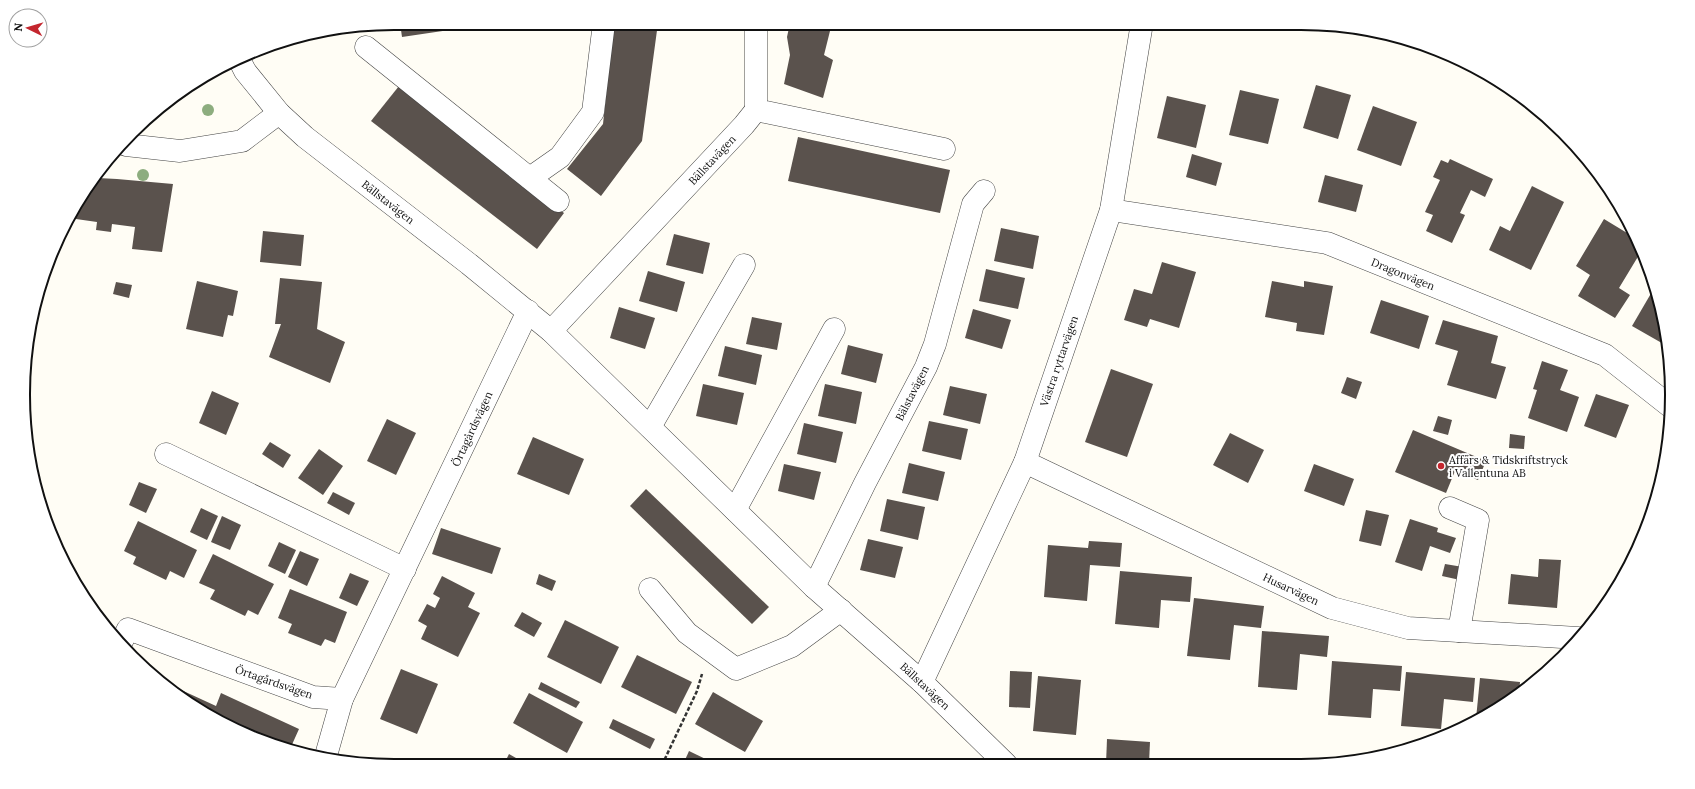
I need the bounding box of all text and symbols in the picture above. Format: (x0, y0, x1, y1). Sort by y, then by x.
north arrow (8, 8, 48, 48)
text: N (11, 22, 25, 32)
street label: Bällstavägen (685, 132, 739, 188)
street label: Bällstavägen (359, 177, 417, 227)
street label: Dragonvägen (1369, 255, 1437, 293)
street label: Västra ryttarvägen (1037, 314, 1081, 409)
street label: Bälstavägen (892, 363, 932, 423)
street label: Örtagårdsvägen (448, 388, 496, 469)
place label: Affärs & Tidskriftstryck i Vallentuna AB (1448, 453, 1568, 480)
marker: Affärs & Tidskriftstryck i Vallentuna AB (1436, 461, 1446, 471)
street label: Husarvägen (1261, 570, 1322, 608)
street label: Bällstavägen (897, 659, 953, 713)
street label: Örtagårdsvägen (233, 661, 315, 702)

